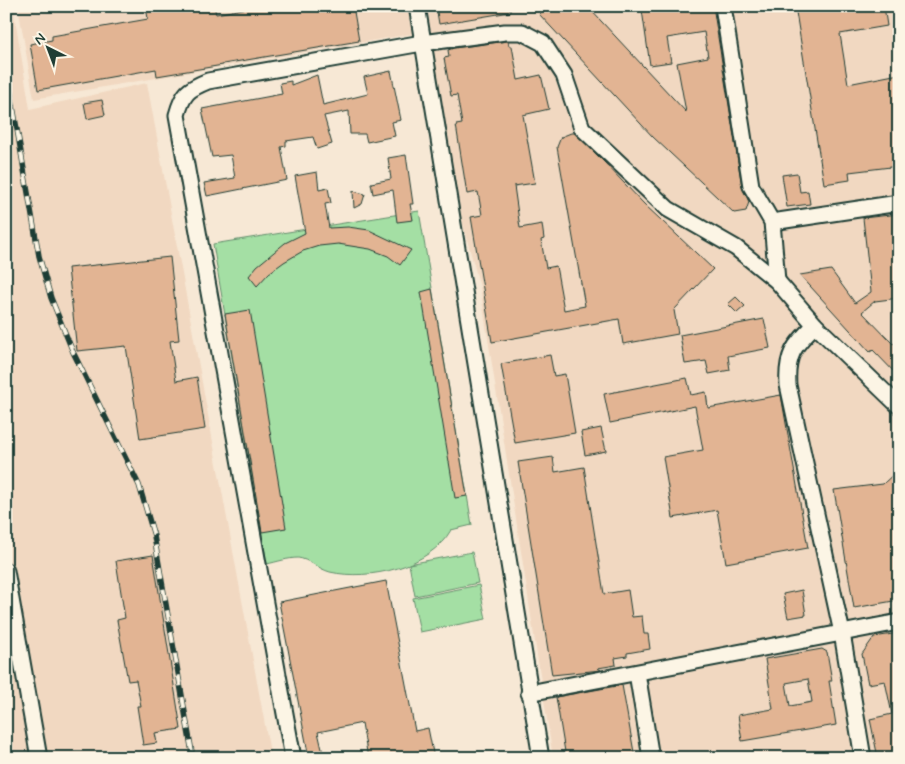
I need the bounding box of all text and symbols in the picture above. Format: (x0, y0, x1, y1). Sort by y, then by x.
north arrow (22, 22, 72, 72)
text: N (30, 29, 49, 49)

